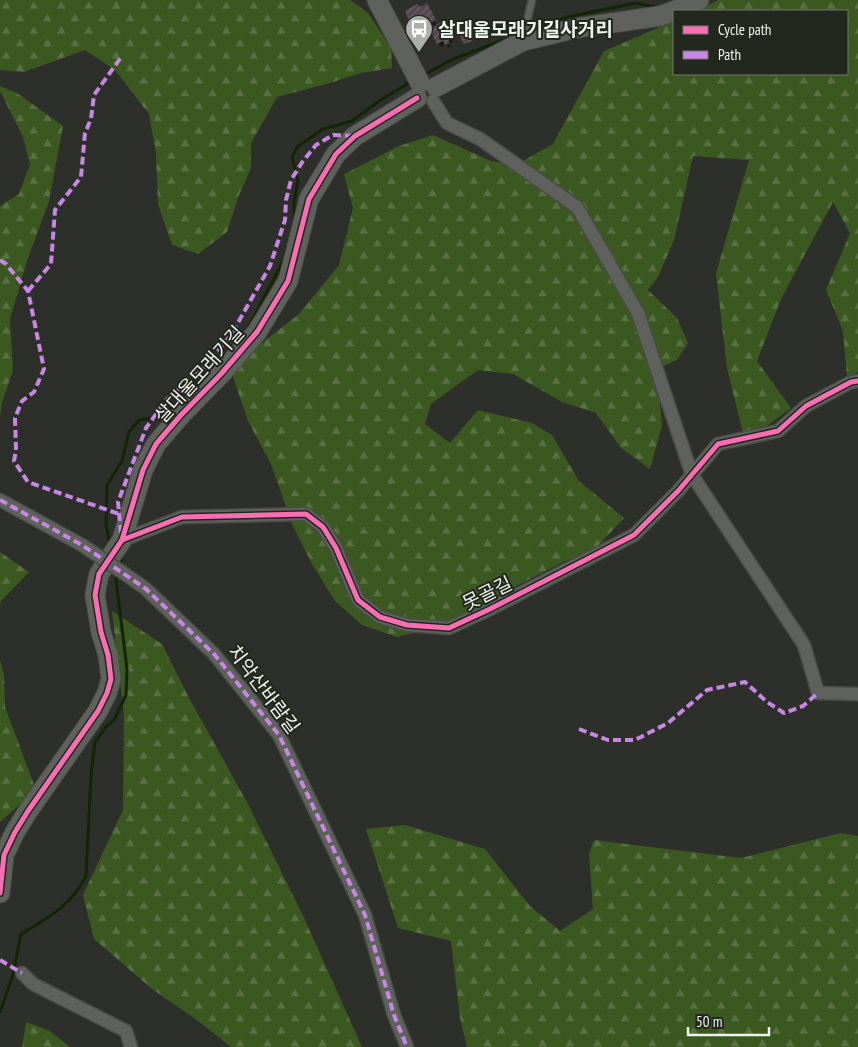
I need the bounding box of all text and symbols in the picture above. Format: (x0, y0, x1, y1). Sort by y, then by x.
legend (673, 10, 848, 75)
bus stop icon: 살대울모래기길사거리 (404, 14, 434, 53)
place label: 살대울모래기길사거리 (438, 17, 613, 41)
text: Cycle path (718, 20, 771, 39)
text: Path (718, 45, 741, 64)
street label: 살대울모래기길 (149, 320, 249, 428)
street label: 못골길 (458, 571, 516, 615)
street label: 치악산바람길 (223, 640, 305, 738)
scale bar (688, 1004, 769, 1036)
text: 50 m (696, 1012, 722, 1031)

